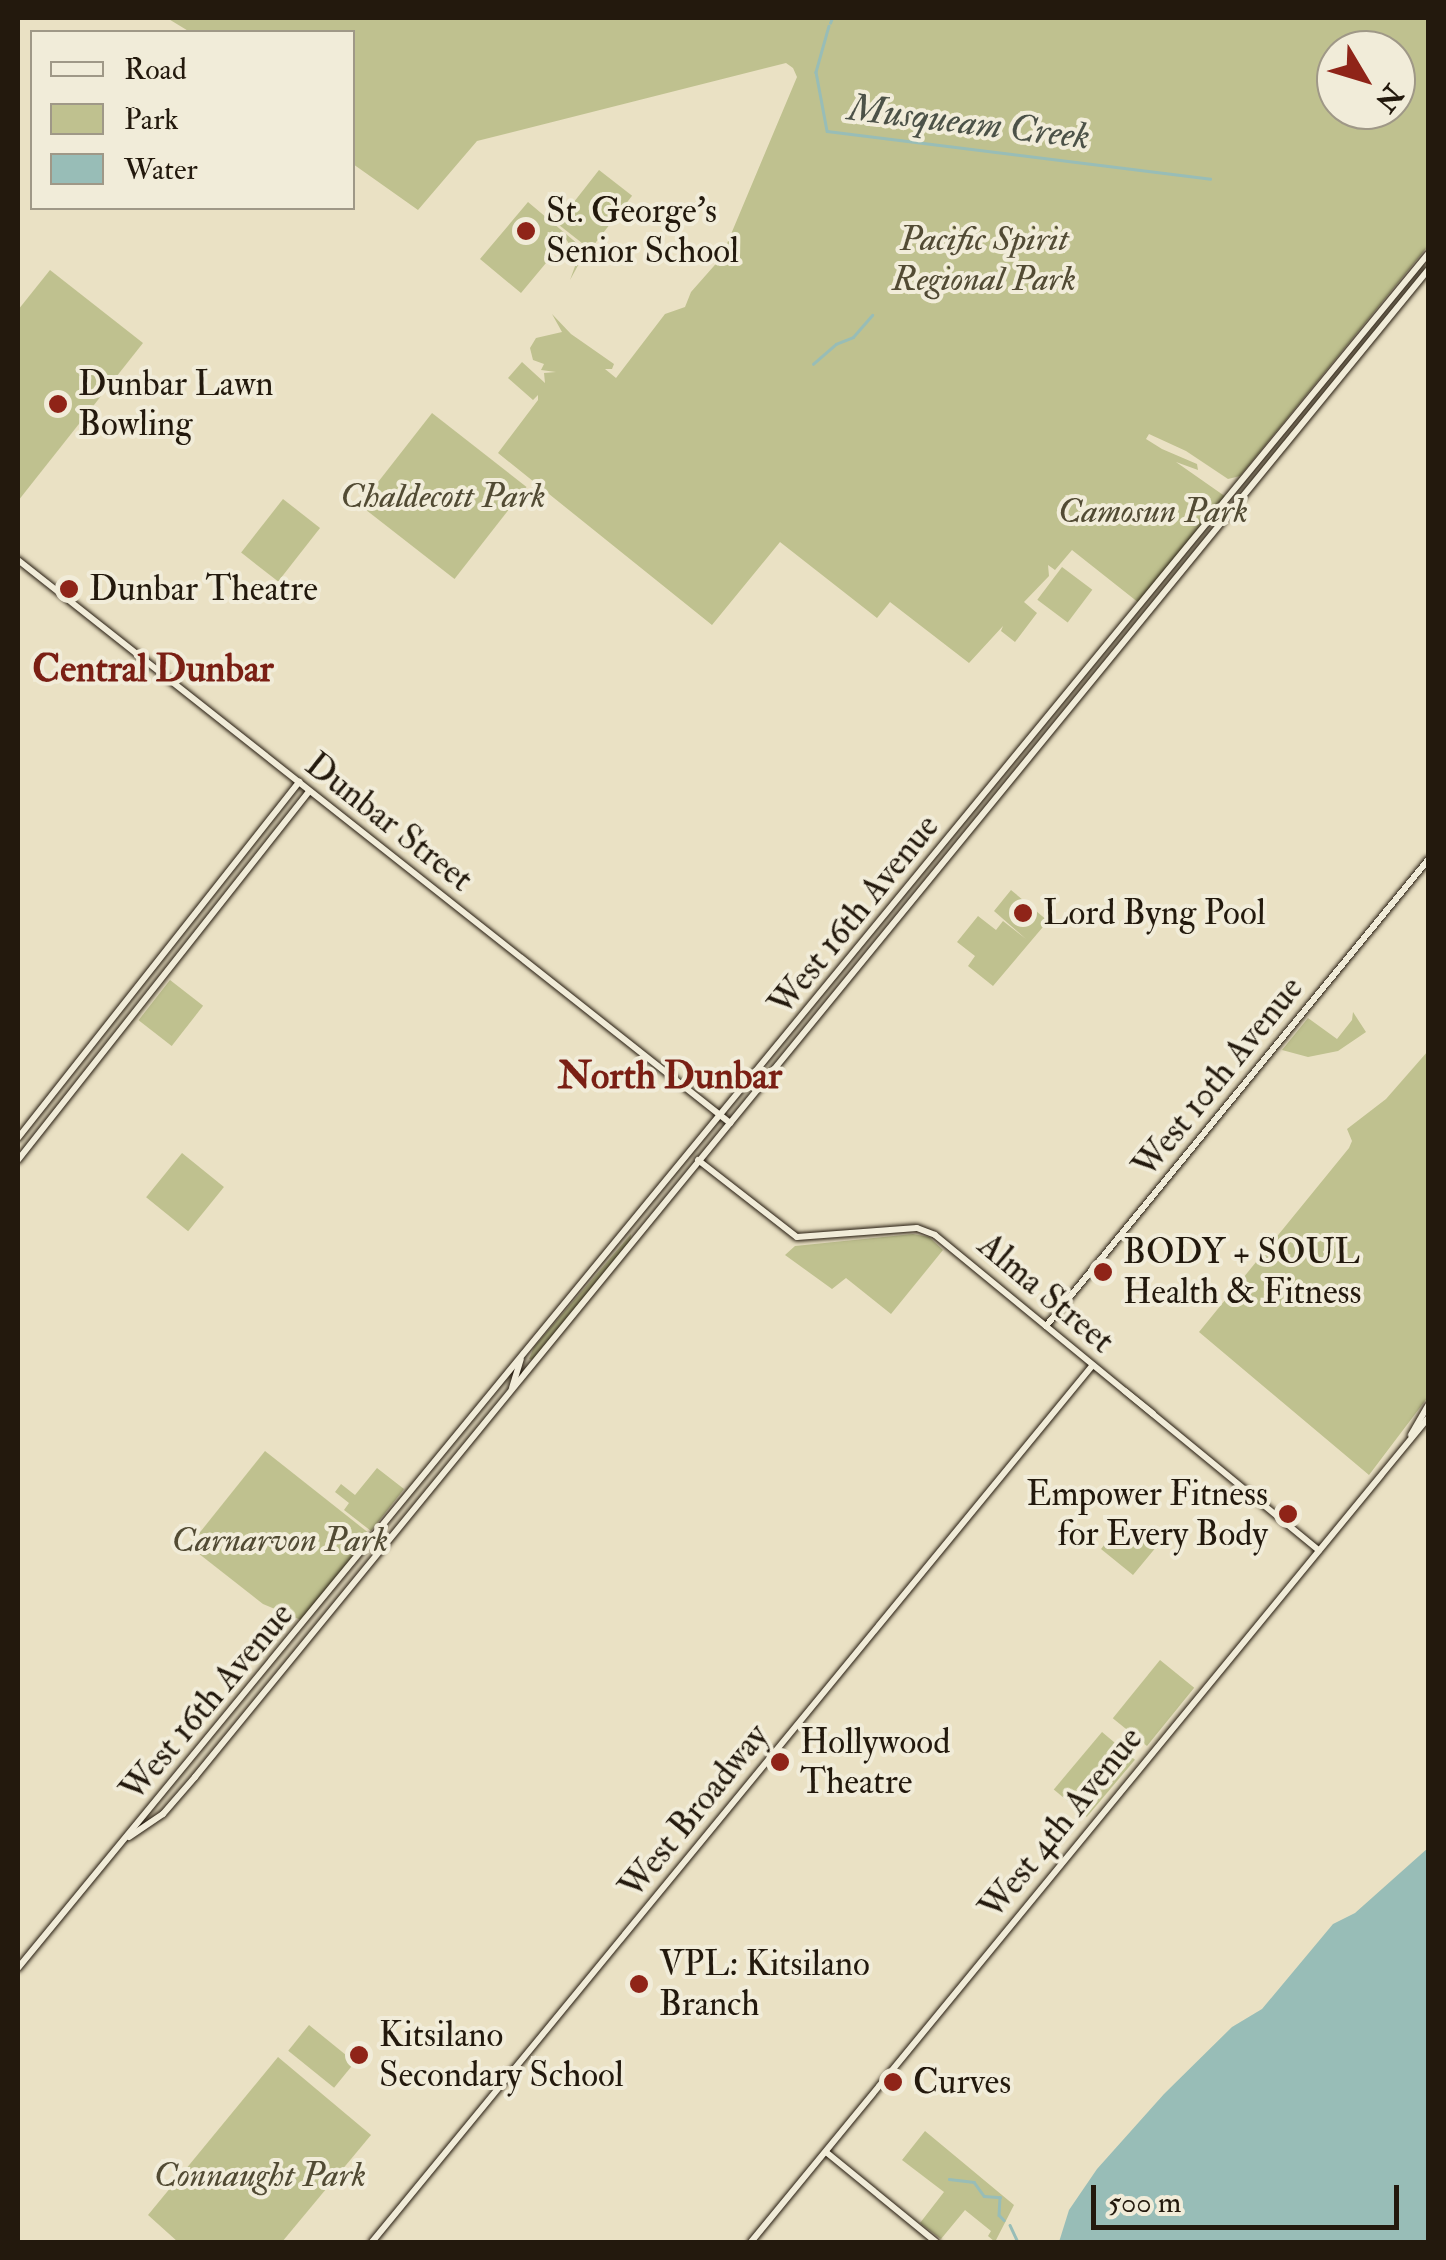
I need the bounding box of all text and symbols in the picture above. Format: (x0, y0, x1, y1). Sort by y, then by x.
legend (30, 30, 355, 210)
north arrow (1316, 30, 1416, 130)
text: Road (124, 51, 187, 88)
text: N (1367, 77, 1410, 118)
water label: Musqueam Creek (845, 86, 1093, 160)
text: Park (124, 101, 179, 138)
text: Water (124, 151, 198, 188)
place label: St. George's Senior School (546, 190, 739, 272)
park label: Pacific Spirit Regional Park (892, 218, 1076, 300)
marker: St. George's Senior School (515, 220, 537, 242)
place label: Dunbar Lawn Bowling (78, 363, 273, 445)
marker: Dunbar Lawn Bowling (47, 393, 69, 415)
park label: Chaldecott Park (340, 475, 546, 517)
park label: Camosun Park (1058, 490, 1248, 532)
place label: Dunbar Theatre (89, 568, 318, 610)
marker: Dunbar Theatre (58, 578, 80, 600)
district label: Central Dunbar (32, 647, 274, 693)
street label: Dunbar Street (297, 744, 481, 900)
street label: West 16th Avenue (760, 806, 948, 1024)
place label: Lord Byng Pool (1043, 892, 1266, 934)
marker: Lord Byng Pool (1012, 902, 1034, 924)
street label: West 10th Avenue (1124, 968, 1312, 1186)
district label: North Dunbar (558, 1054, 782, 1100)
street label: Alma Street (970, 1224, 1122, 1362)
place label: BODY + SOUL Health & Fitness (1123, 1231, 1362, 1313)
marker: BODY + SOUL Health & Fitness (1092, 1261, 1114, 1283)
place label: Empower Fitness for Every Body (1026, 1473, 1268, 1555)
marker: Empower Fitness for Every Body (1277, 1503, 1299, 1525)
park label: Carnarvon Park (172, 1519, 388, 1561)
street label: West 16th Avenue (112, 1594, 302, 1810)
street label: West Broadway (611, 1715, 777, 1907)
street label: West 4th Avenue (971, 1718, 1151, 1928)
place label: Hollywood Theatre (800, 1721, 950, 1803)
marker: Hollywood Theatre (769, 1751, 791, 1773)
place label: VPL: Kitsilano Branch (659, 1943, 870, 2025)
marker: VPL: Kitsilano Branch (628, 1973, 650, 1995)
place label: Kitsilano Secondary School (379, 2014, 624, 2096)
marker: Kitsilano Secondary School (348, 2044, 370, 2066)
place label: Curves (913, 2061, 1011, 2103)
marker: Curves (882, 2071, 904, 2093)
park label: Connaught Park (154, 2154, 366, 2196)
scale bar (1096, 2165, 1404, 2227)
text: 500 m (1108, 2184, 1181, 2221)

